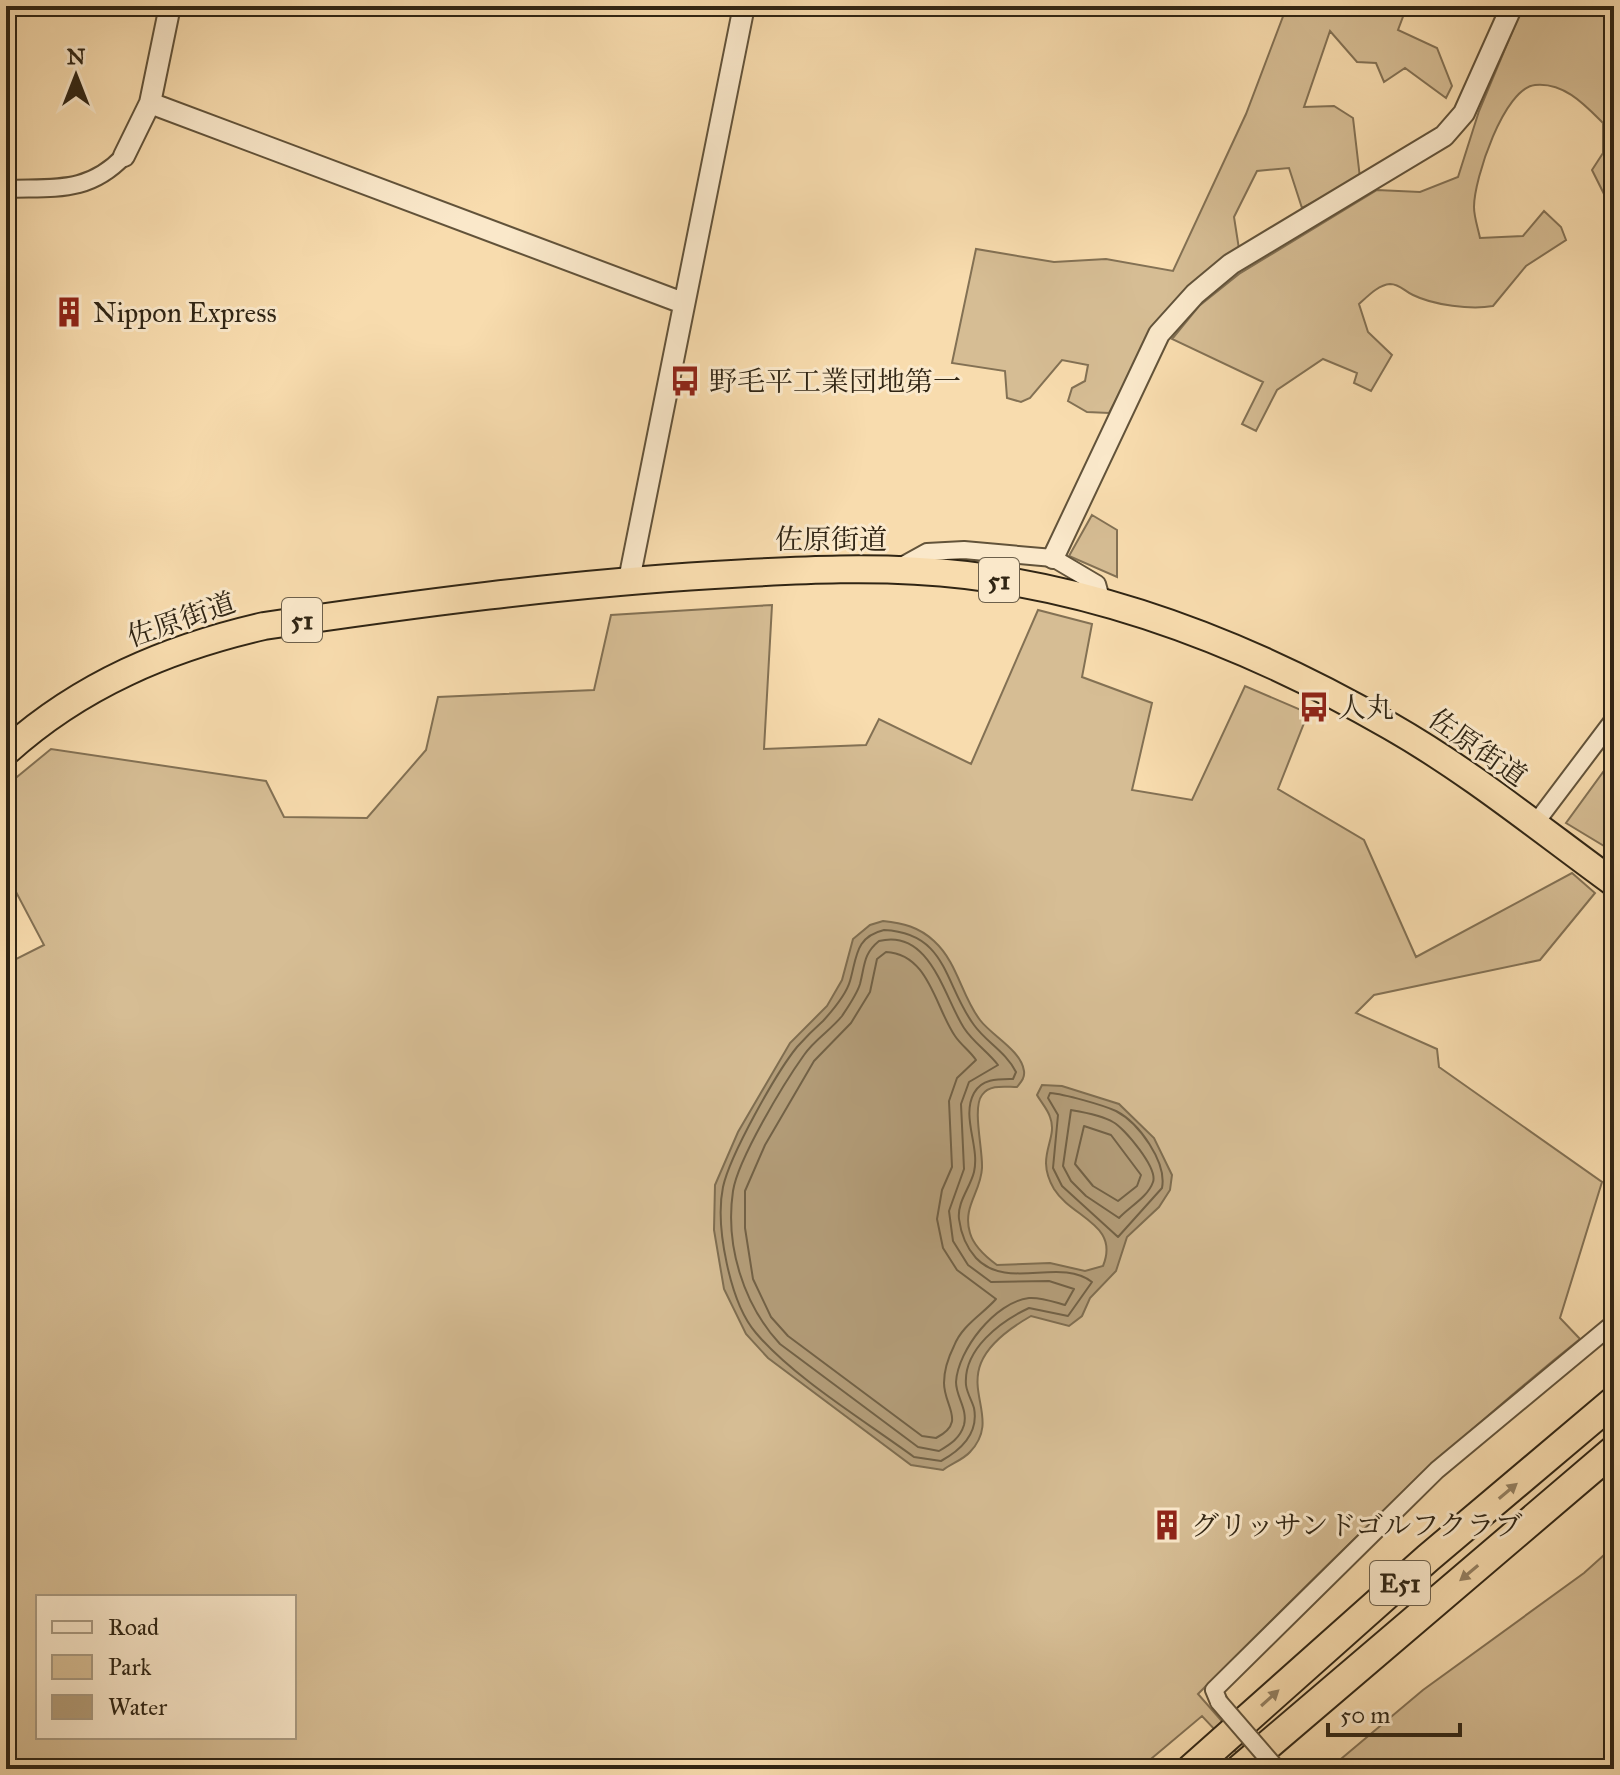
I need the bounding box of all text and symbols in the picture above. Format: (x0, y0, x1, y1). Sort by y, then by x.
north arrow (36, 36, 116, 116)
text: N (67, 43, 86, 70)
building icon: Nippon Express (52, 295, 86, 329)
place label: Nippon Express (93, 295, 277, 330)
bus stop icon: 野毛平工業団地第一 (668, 364, 702, 398)
place label: 野毛平工業団地第一 (709, 364, 961, 399)
street label: 佐原街道 (775, 522, 887, 557)
road number: 51 (979, 558, 1019, 602)
street label: 佐原街道 (123, 585, 240, 654)
road number: 51 (282, 598, 322, 642)
bus stop icon: 人丸 (1297, 690, 1331, 724)
place label: 人丸 (1338, 690, 1394, 725)
street label: 佐原街道 (1422, 701, 1534, 794)
one-way arrow (1498, 1483, 1518, 1500)
building icon: グリッサンドゴルフクラブ (1150, 1508, 1184, 1542)
place label: グリッサンドゴルフクラブ (1191, 1508, 1523, 1543)
road number: E51 (1370, 1561, 1430, 1605)
one-way arrow (1460, 1564, 1480, 1581)
legend (36, 1595, 296, 1739)
text: Road (108, 1612, 159, 1642)
text: Park (108, 1652, 152, 1682)
scale bar (1328, 1687, 1460, 1737)
one-way arrow (1260, 1690, 1279, 1708)
text: Water (108, 1692, 167, 1722)
text: 50 m (1340, 1700, 1390, 1730)

